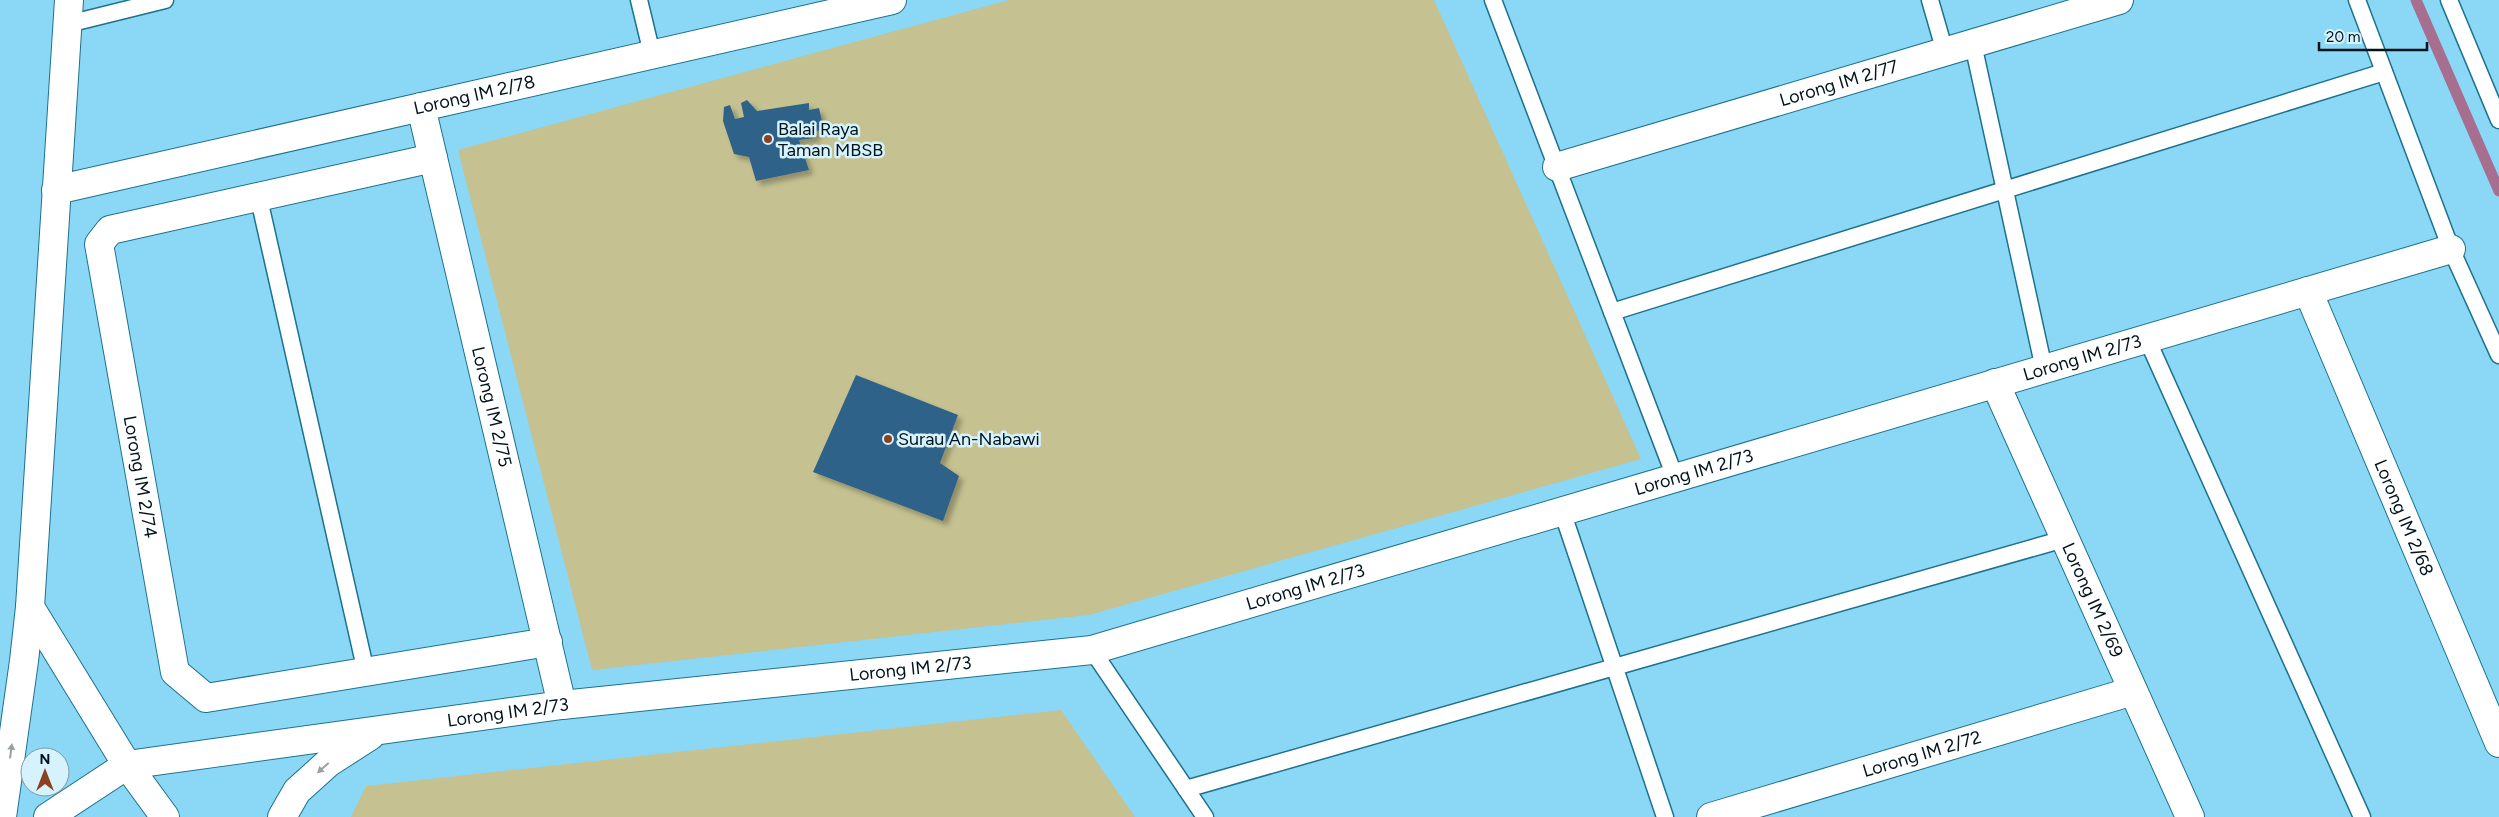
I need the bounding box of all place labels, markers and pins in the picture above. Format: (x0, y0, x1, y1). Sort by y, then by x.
place label: Balai Raya Taman MBSB (778, 118, 883, 161)
marker: Balai Raya Taman MBSB (762, 133, 774, 145)
place label: Surau An-Nabawi (898, 428, 1040, 450)
marker: Surau An-Nabawi (882, 433, 894, 445)

